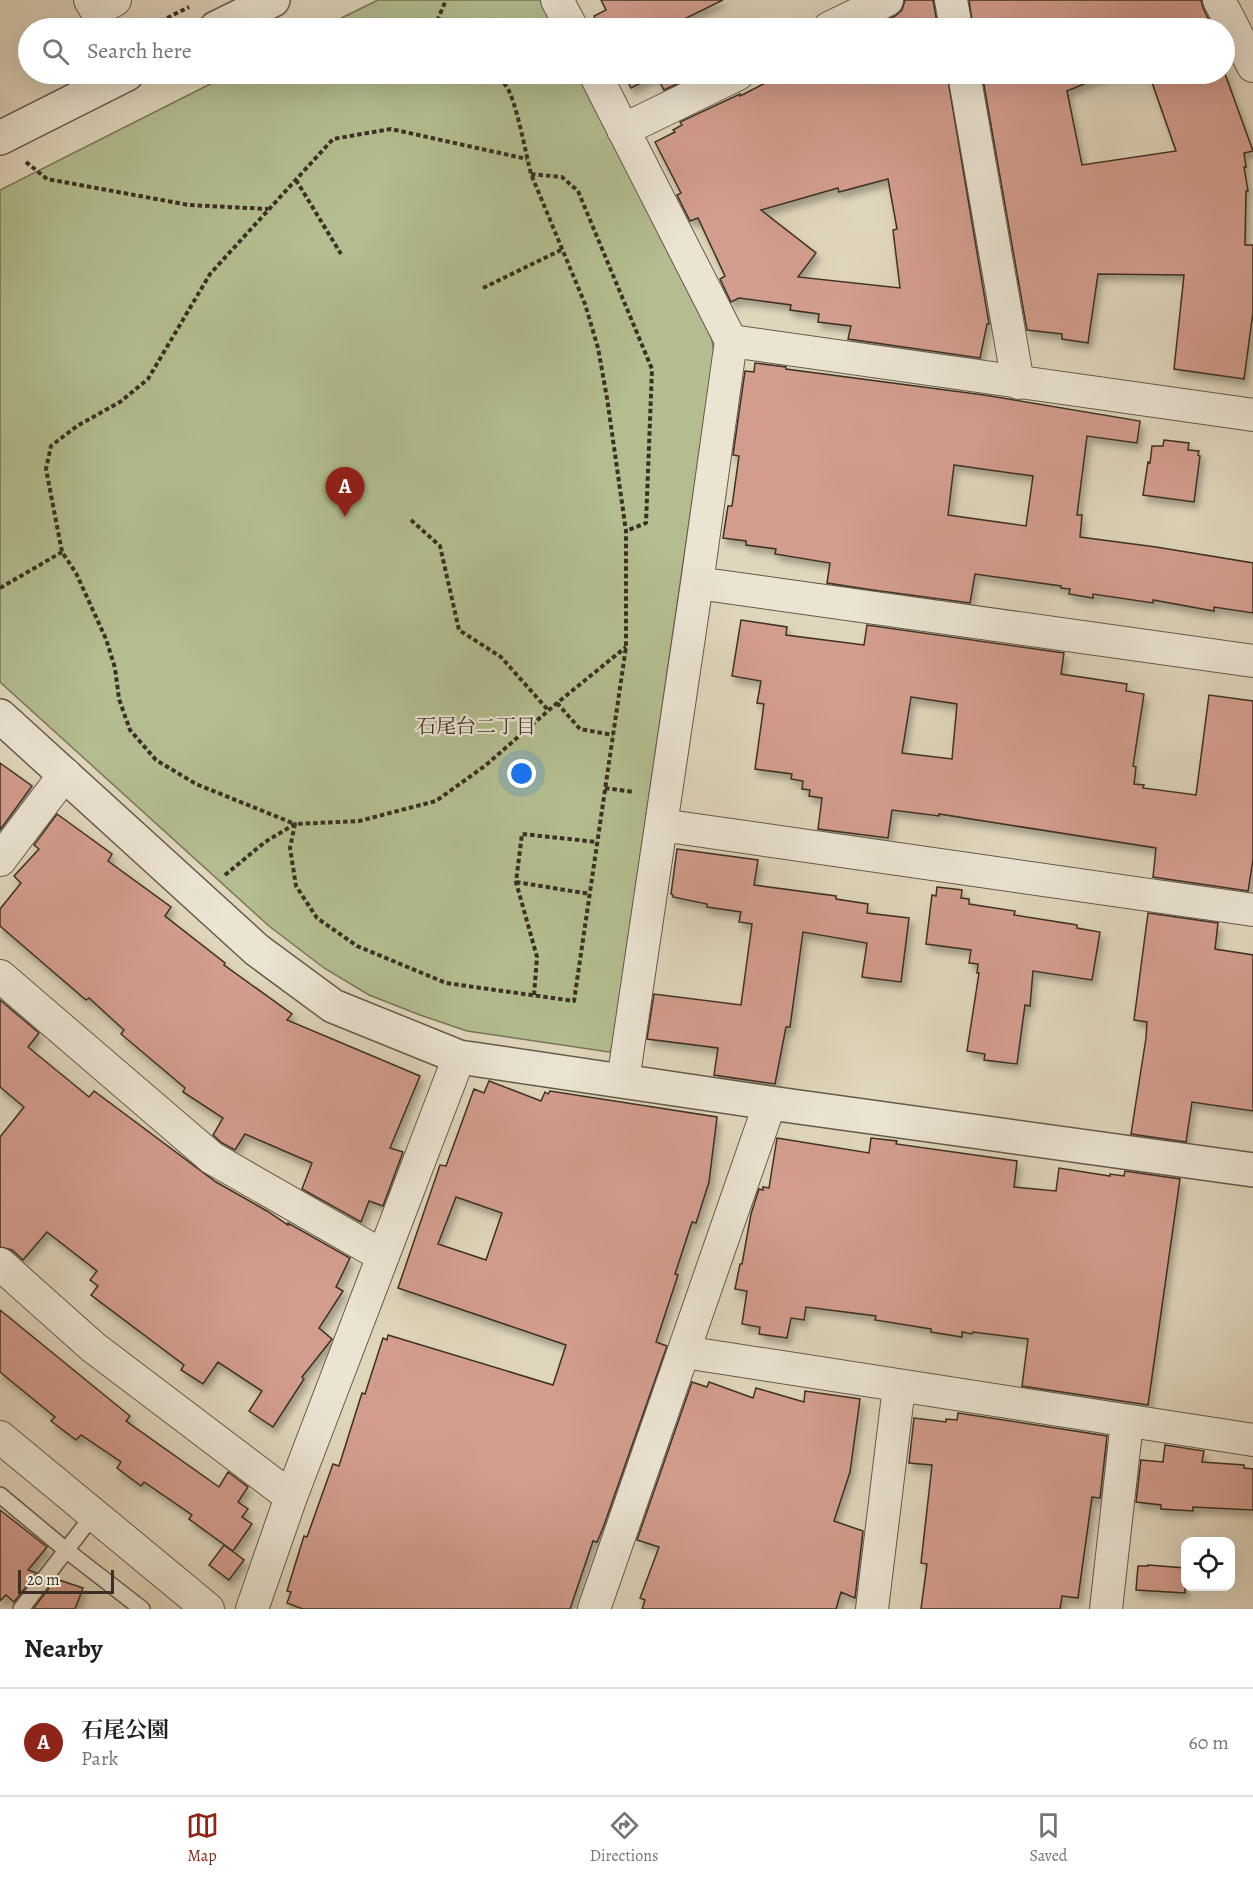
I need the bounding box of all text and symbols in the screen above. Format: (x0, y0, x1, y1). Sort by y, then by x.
search box (18, 18, 1235, 84)
icon: search (39, 35, 72, 68)
text: Search here (87, 36, 192, 66)
pin: A (326, 468, 364, 517)
district label: 石尾台二丁目 (416, 713, 536, 740)
your location (507, 759, 536, 788)
map controls (1181, 1537, 1235, 1591)
button: locate (1181, 1537, 1235, 1591)
scale bar (18, 1567, 114, 1594)
text: 20 m (27, 1569, 60, 1591)
text: Nearby (24, 1631, 103, 1666)
text: 石尾公園 (81, 1715, 169, 1745)
text: A (37, 1729, 50, 1756)
text: 60 m (1189, 1729, 1229, 1756)
text: Park (81, 1745, 119, 1772)
tab: Map (186, 1809, 219, 1867)
tab: Directions (590, 1809, 658, 1867)
tab: Saved (1029, 1809, 1067, 1867)

